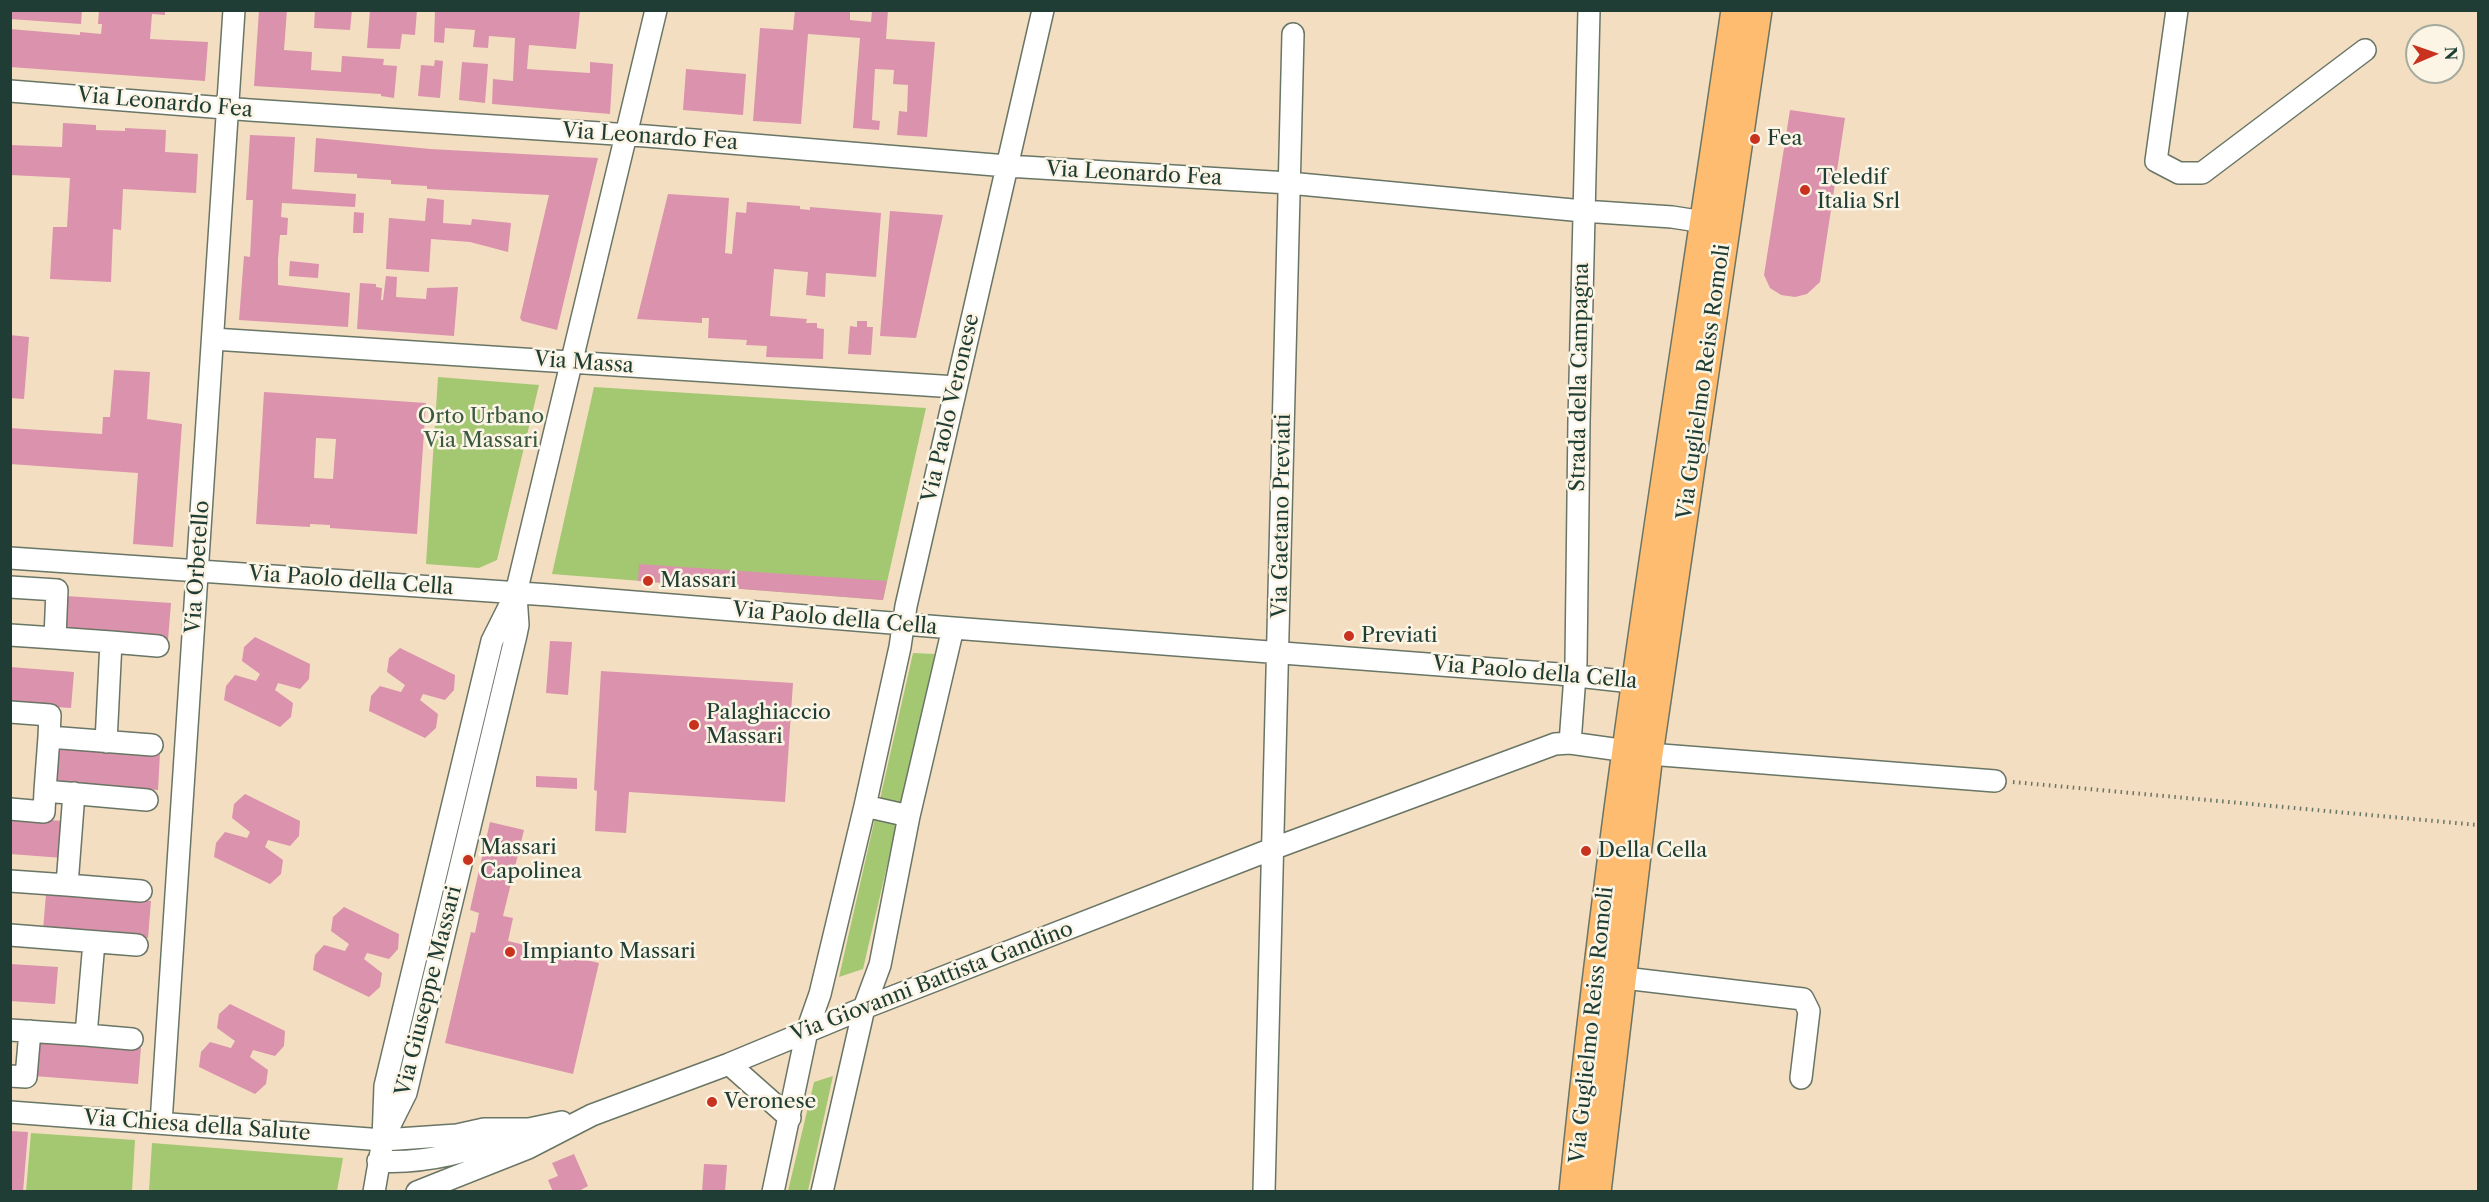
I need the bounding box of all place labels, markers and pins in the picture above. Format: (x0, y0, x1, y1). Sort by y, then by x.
place label: Fea (1767, 126, 1803, 152)
marker: Fea (1748, 132, 1762, 146)
place label: Teledif Italia Srl (1817, 165, 1900, 215)
marker: Teledif Italia Srl (1798, 183, 1812, 197)
place label: Massari (660, 568, 737, 594)
marker: Massari (641, 574, 655, 588)
place label: Previati (1361, 623, 1437, 649)
marker: Previati (1342, 629, 1356, 643)
place label: Palaghiaccio Massari (706, 700, 831, 750)
marker: Palaghiaccio Massari (687, 718, 701, 732)
place label: Massari Capolinea (480, 835, 582, 885)
place label: Della Cella (1598, 838, 1707, 864)
marker: Della Cella (1579, 844, 1593, 858)
marker: Massari Capolinea (461, 853, 475, 867)
place label: Impianto Massari (522, 939, 696, 965)
marker: Impianto Massari (503, 945, 517, 959)
place label: Veronese (724, 1089, 816, 1115)
marker: Veronese (705, 1095, 719, 1109)

